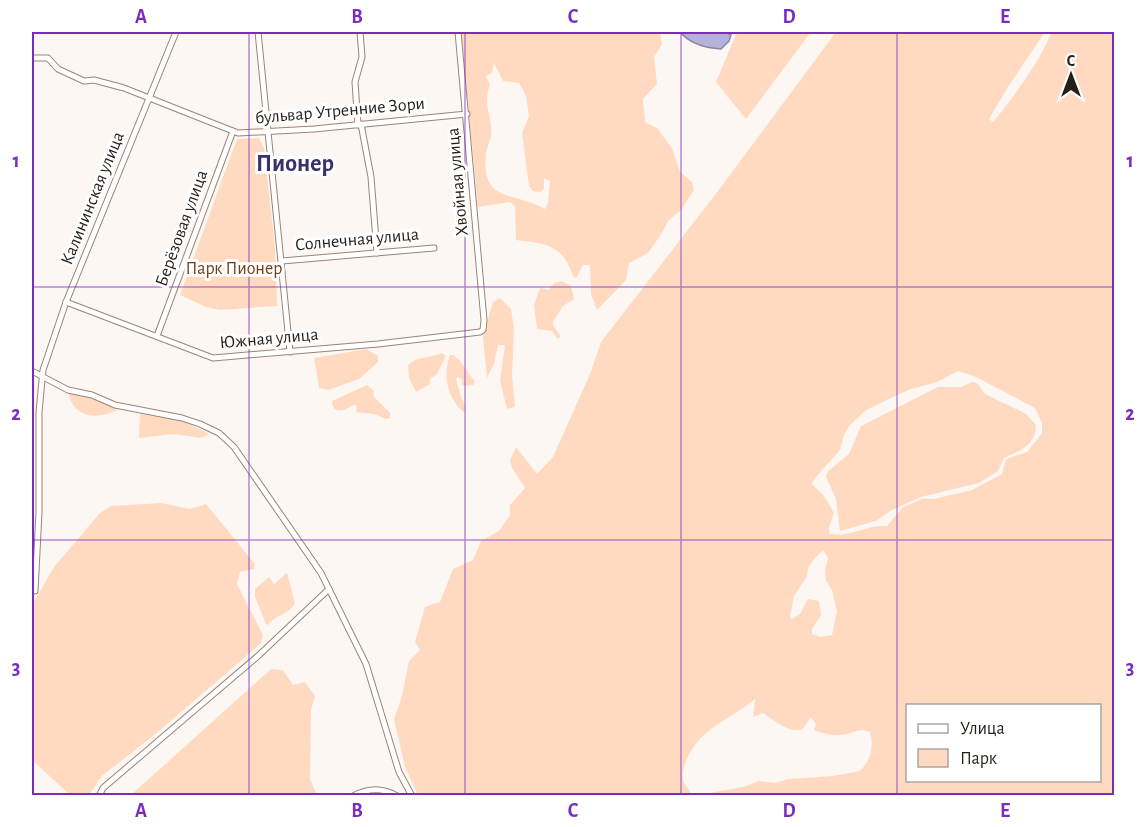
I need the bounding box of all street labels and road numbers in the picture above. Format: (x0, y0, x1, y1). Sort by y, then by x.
street label: бульвар Утренние Зори (254, 94, 426, 127)
street label: Хвойная улица (444, 127, 472, 237)
street label: Калининская улица (58, 129, 128, 267)
street label: Берёзовая улица (153, 168, 211, 289)
street label: Солнечная улица (294, 226, 420, 254)
street label: Южная улица (219, 326, 319, 352)

